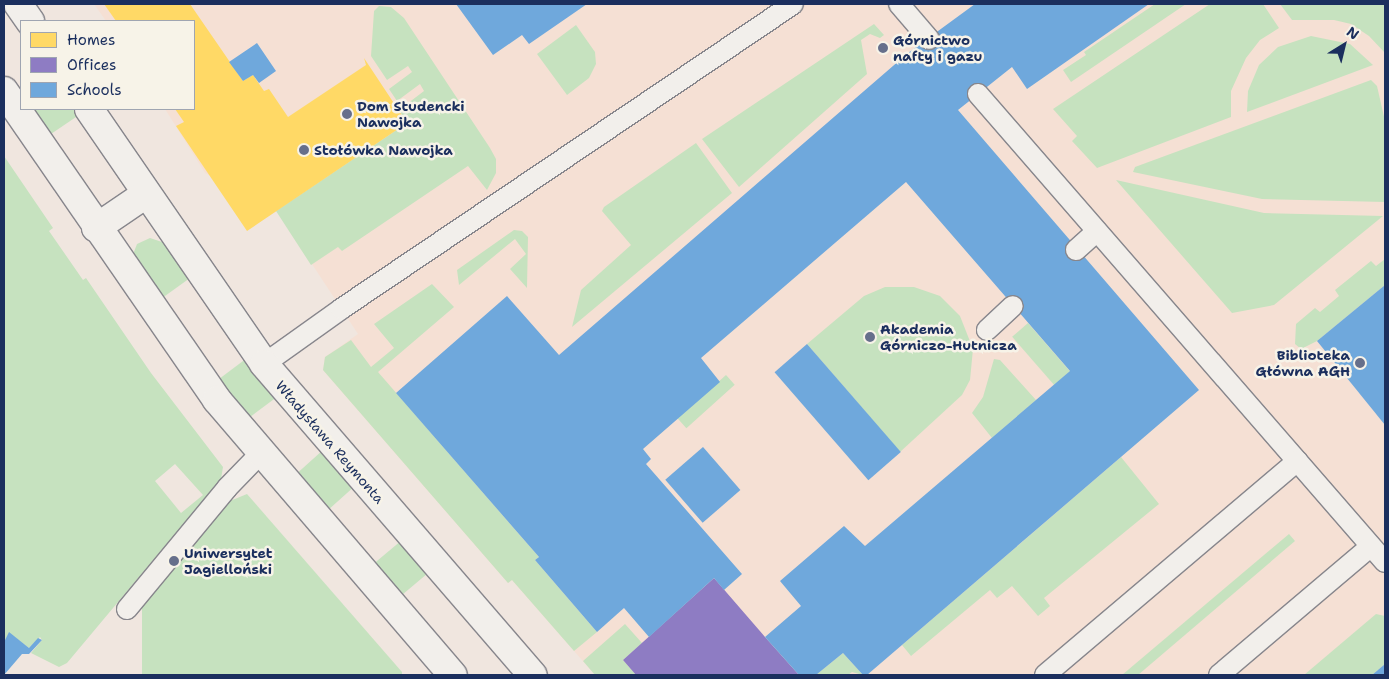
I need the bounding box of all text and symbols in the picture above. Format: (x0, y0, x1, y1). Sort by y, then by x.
legend (20, 20, 195, 110)
north arrow (1319, 20, 1369, 70)
text: N (1343, 22, 1363, 43)
text: Homes (67, 30, 115, 50)
place label: Górnictwo nafty i gazu (893, 32, 982, 64)
marker: Górnictwo nafty i gazu (877, 42, 889, 54)
text: Offices (67, 55, 116, 75)
text: Schools (67, 80, 122, 100)
place label: Dom Studencki Nawojka (357, 98, 465, 130)
marker: Dom Studencki Nawojka (341, 108, 353, 120)
place label: Stołówka Nawojka (314, 142, 453, 158)
marker: Stołówka Nawojka (298, 144, 310, 156)
place label: Akademia Górniczo-Hutnicza (880, 321, 1017, 354)
marker: Akademia Górniczo-Hutnicza (864, 331, 876, 343)
place label: Biblioteka Główna AGH (1256, 347, 1350, 380)
marker: Biblioteka Główna AGH (1354, 357, 1366, 369)
street label: Władysława Reymonta (272, 377, 388, 507)
place label: Uniwersytet Jagielloński (184, 545, 273, 578)
marker: Uniwersytet Jagielloński (168, 555, 180, 567)

